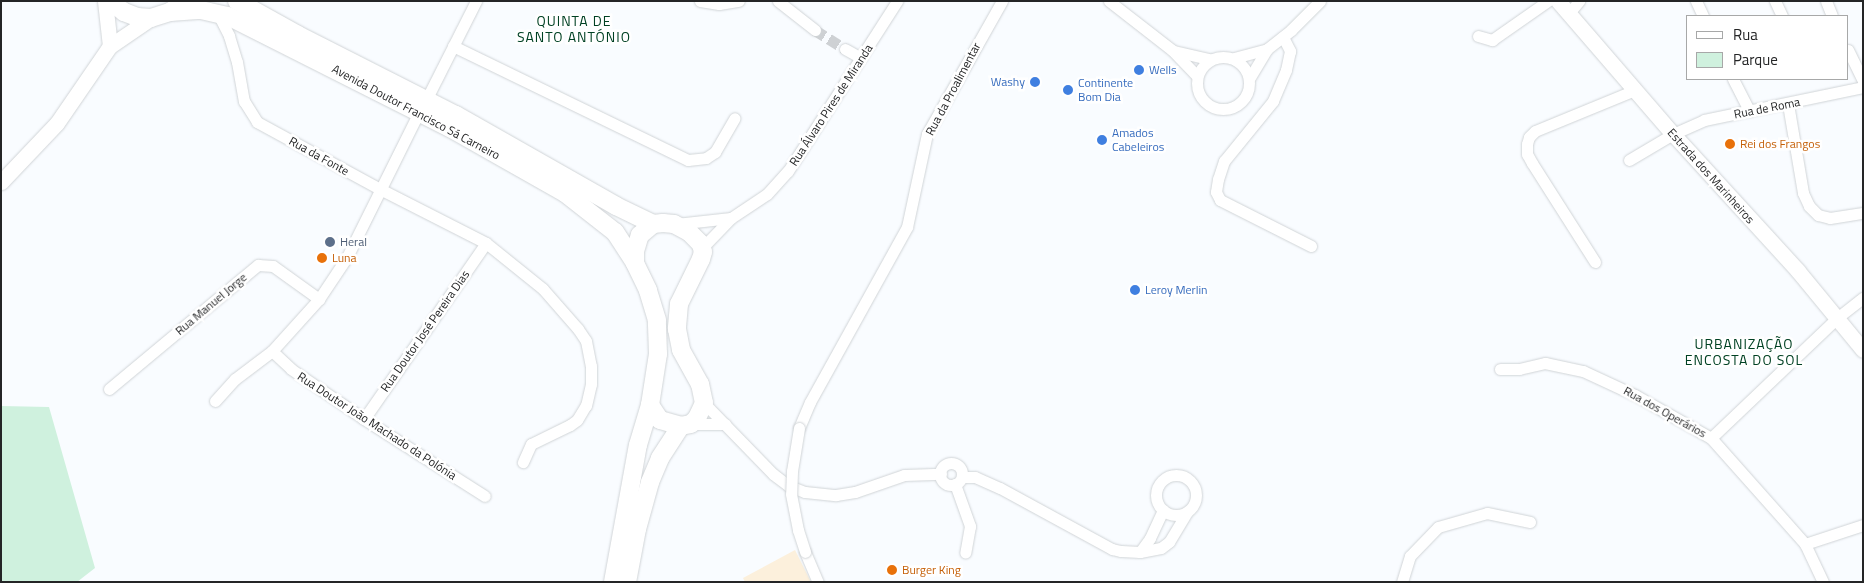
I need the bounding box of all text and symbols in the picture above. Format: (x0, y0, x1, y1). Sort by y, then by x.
district label: QUINTA DE SANTO ANTÓNIO (515, 13, 633, 46)
legend (1686, 15, 1849, 80)
text: Rua (1733, 23, 1758, 46)
street label: Rua da Proalimentar (922, 40, 984, 138)
street label: Rua Álvaro Pires de Miranda (786, 42, 876, 168)
text: Parque (1733, 48, 1778, 71)
street label: Avenida Doutor Francisco Sá Carneiro (330, 61, 502, 163)
place label: Wells (1149, 63, 1177, 77)
marker: Wells (1133, 64, 1145, 76)
place label: Washy (991, 75, 1025, 89)
marker: Washy (1029, 76, 1041, 88)
place label: Continente Bom Dia (1078, 76, 1133, 104)
marker: Continente Bom Dia (1062, 84, 1074, 96)
street label: Rua de Roma (1733, 95, 1801, 121)
place label: Amados Cabeleiros (1112, 126, 1164, 154)
street label: Estrada dos Marinheiros (1665, 126, 1757, 226)
street label: Rua da Fonte (286, 134, 352, 178)
marker: Amados Cabeleiros (1096, 134, 1108, 146)
place label: Rei dos Frangos (1740, 137, 1820, 151)
marker: Rei dos Frangos (1724, 138, 1736, 150)
place label: Heral (340, 235, 367, 249)
marker: Heral (324, 236, 336, 248)
place label: Luna (332, 251, 357, 265)
marker: Luna (316, 252, 328, 264)
street label: Rua Doutor José Pereira Dias (378, 268, 472, 394)
street label: Rua Manuel Jorge (172, 270, 250, 338)
place label: Leroy Merlin (1145, 283, 1208, 297)
marker: Leroy Merlin (1129, 284, 1141, 296)
district label: URBANIZAÇÃO ENCOSTA DO SOL (1683, 336, 1805, 368)
street label: Rua Doutor João Machado da Polónia (295, 369, 459, 483)
street label: Rua dos Operários (1621, 383, 1709, 441)
place label: Burger King (902, 563, 961, 577)
marker: Burger King (886, 564, 898, 576)

